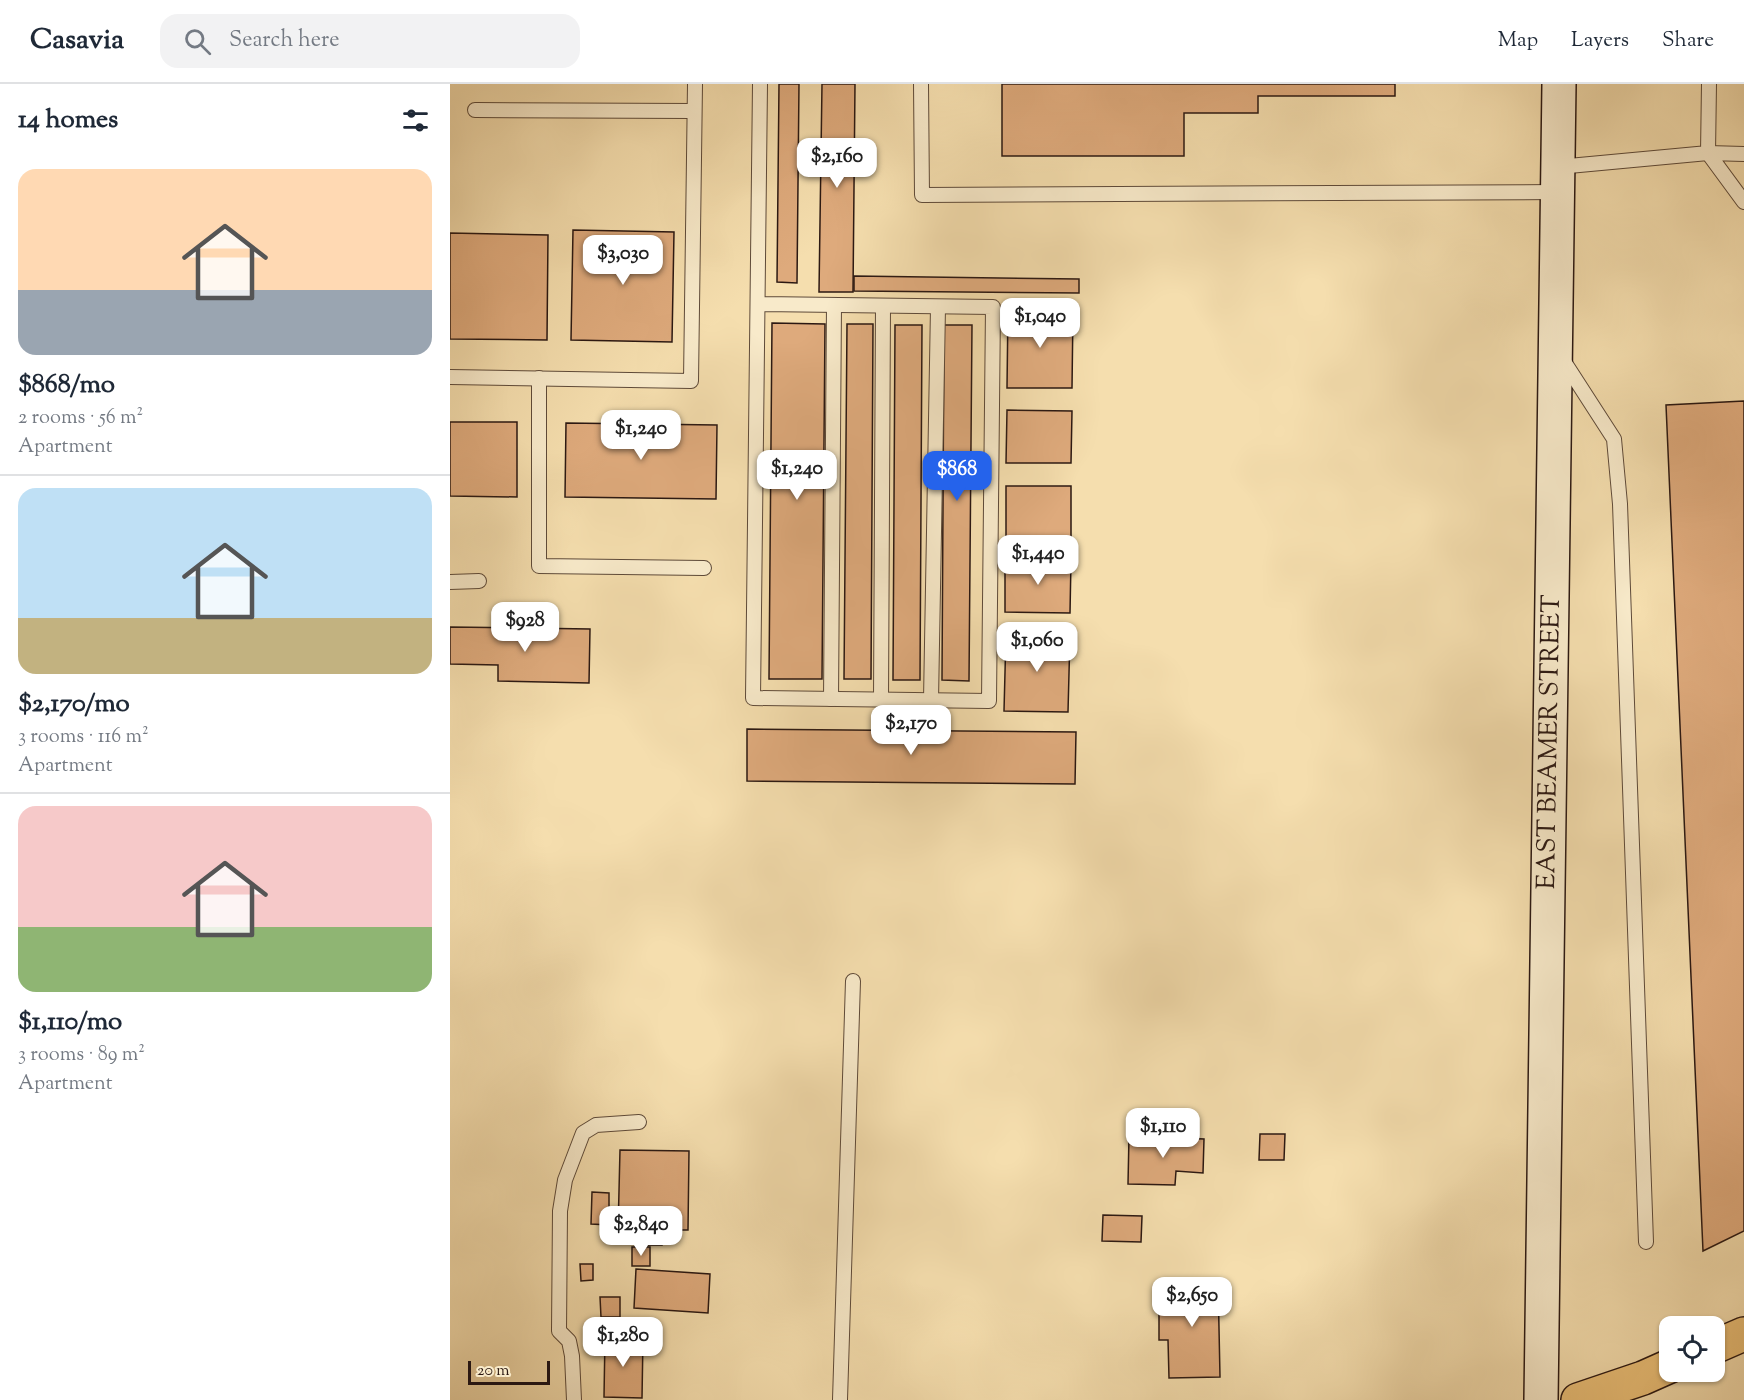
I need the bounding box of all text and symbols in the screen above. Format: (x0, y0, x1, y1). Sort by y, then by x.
search box (160, 14, 580, 68)
text: Casavia (30, 21, 124, 61)
icon: search (181, 25, 214, 58)
text: Search here (229, 25, 339, 57)
text: Map (1498, 26, 1538, 56)
text: Layers (1571, 26, 1629, 56)
text: Share (1662, 26, 1714, 56)
text: 14 homes (18, 102, 118, 139)
icon: filters (399, 104, 432, 137)
pin: $2,160 (788, 138, 886, 189)
text: $2,160 (811, 143, 863, 172)
icon: home (171, 208, 279, 316)
pin: $3,030 (574, 235, 672, 286)
text: $3,030 (597, 240, 649, 269)
pin: $1,040 (991, 298, 1089, 349)
text: $1,040 (1014, 303, 1066, 332)
text: $868/mo (18, 367, 115, 404)
text: 2 rooms · 56 m² (18, 404, 143, 433)
pin: $1,240 (592, 410, 690, 461)
text: $1,240 (615, 415, 667, 444)
text: Apartment (18, 433, 113, 462)
pin: $1,240 (748, 450, 846, 501)
pin: $868 (921, 451, 993, 502)
text: $1,240 (771, 455, 823, 484)
text: $868 (937, 456, 977, 485)
icon: home (171, 527, 279, 635)
pin: $1,440 (989, 535, 1087, 586)
text: $1,440 (1011, 540, 1065, 569)
street label: EAST BEAMER STREET (1529, 594, 1571, 890)
pin: $928 (489, 602, 561, 653)
text: $928 (505, 607, 545, 636)
pin: $1,060 (988, 622, 1086, 673)
text: $1,060 (1011, 627, 1063, 656)
text: $2,170/mo (18, 686, 130, 723)
pin: $2,170 (862, 705, 960, 756)
text: $2,170 (885, 710, 937, 739)
text: 3 rooms · 116 m² (18, 723, 149, 752)
text: Apartment (18, 752, 113, 781)
icon: home (171, 845, 279, 953)
text: $1,110/mo (18, 1004, 122, 1041)
text: 3 rooms · 89 m² (18, 1041, 145, 1070)
text: Apartment (18, 1070, 113, 1099)
pin: $1,110 (1114, 1108, 1212, 1159)
text: $1,110 (1140, 1113, 1186, 1142)
pin: $2,840 (592, 1206, 690, 1257)
text: $2,840 (613, 1211, 669, 1240)
pin: $2,650 (1143, 1277, 1241, 1328)
text: $2,650 (1166, 1282, 1218, 1311)
map controls (1659, 1316, 1725, 1382)
button: locate (1659, 1316, 1725, 1382)
pin: $1,280 (574, 1317, 672, 1368)
text: $1,280 (597, 1322, 649, 1351)
scale bar (468, 1358, 550, 1386)
text: 20 m (477, 1360, 510, 1383)

